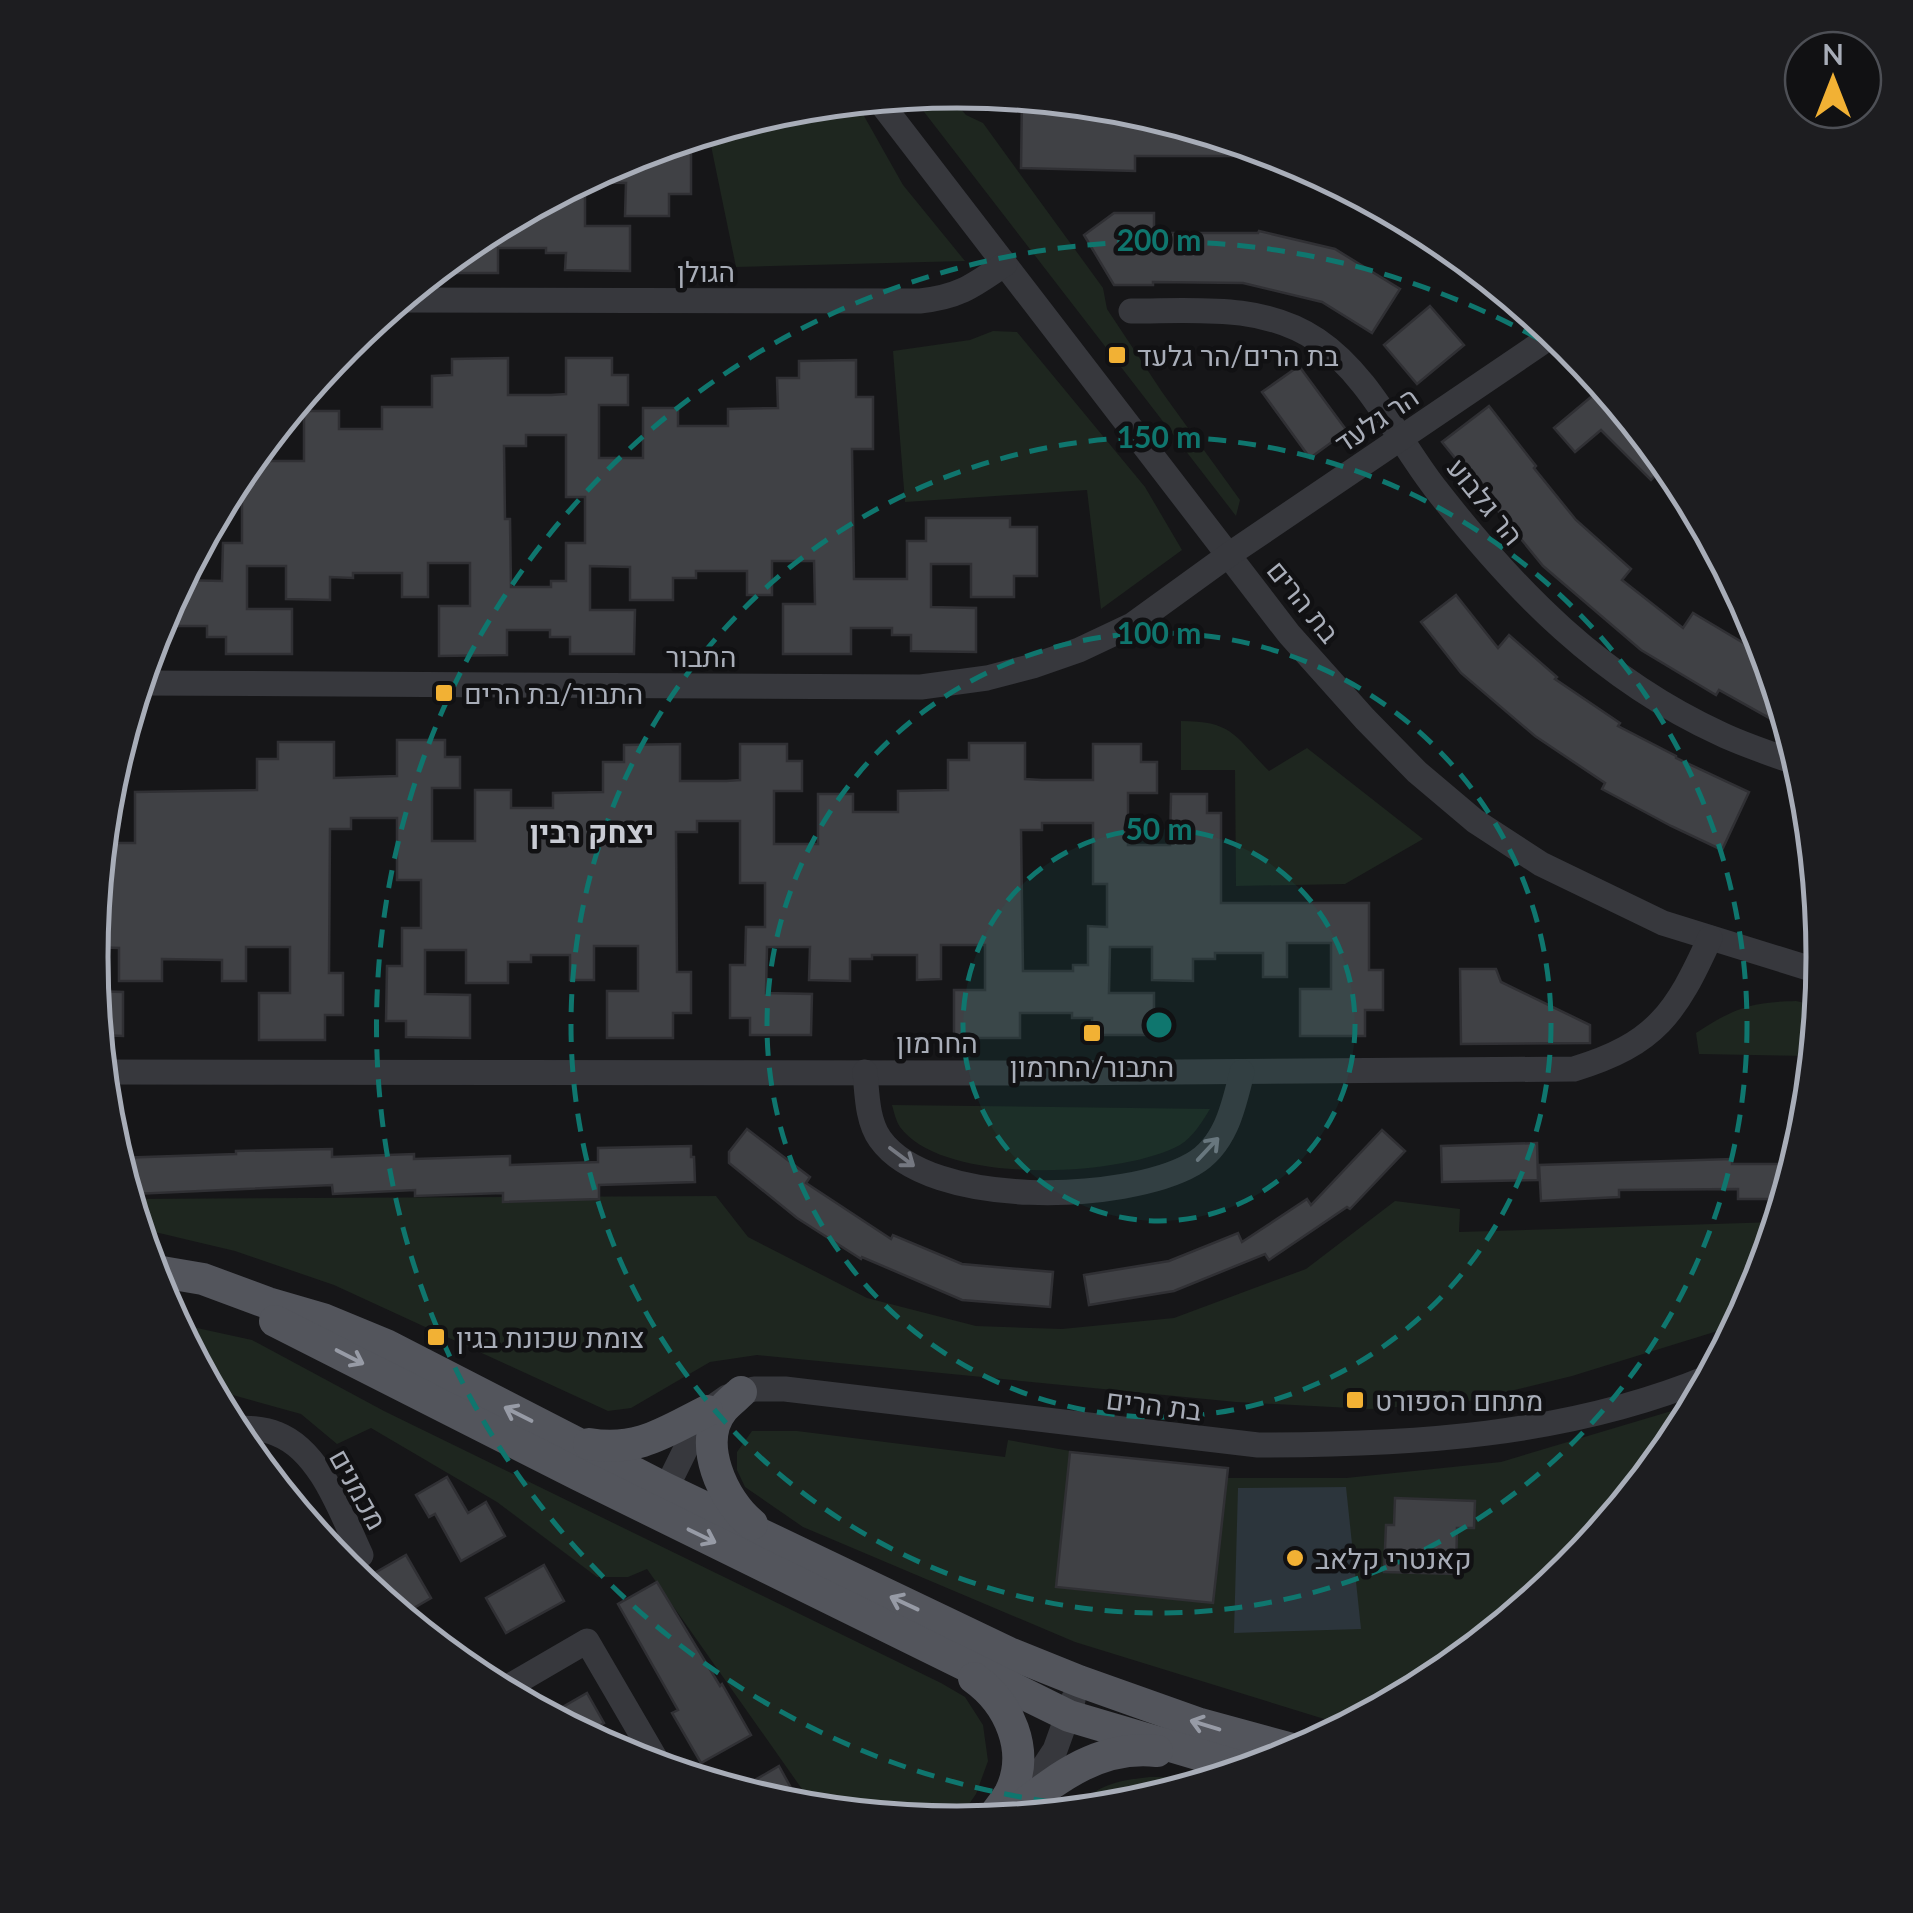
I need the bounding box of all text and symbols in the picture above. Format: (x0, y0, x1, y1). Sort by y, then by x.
north arrow (1783, 30, 1883, 130)
text: N (1822, 37, 1844, 71)
text: 200 m (1117, 221, 1201, 257)
street label: הגולן (677, 254, 735, 288)
place label: בת הרים/הר גלעד (1137, 338, 1339, 372)
marker: בת הרים/הר גלעד (1106, 344, 1128, 366)
street label: הר גלעד (1328, 379, 1424, 459)
text: 150 m (1117, 418, 1201, 454)
street label: הר גלבוע (1441, 451, 1531, 551)
street label: בת הרים (1261, 553, 1348, 649)
text: 100 m (1117, 614, 1201, 650)
street label: התבור (666, 639, 736, 673)
place label: התבור/בת הרים (464, 676, 643, 710)
marker: התבור/בת הרים (433, 682, 455, 704)
text: 50 m (1125, 810, 1193, 846)
district label: יצחק רבין (530, 813, 654, 849)
centre of rings (1141, 1007, 1177, 1043)
marker: התבור/החרמון (1081, 1022, 1103, 1044)
street label: החרמון (896, 1025, 978, 1059)
place label: התבור/החרמון (1010, 1049, 1174, 1083)
one-way arrow (1197, 1137, 1220, 1162)
one-way arrow (888, 1146, 915, 1167)
place label: צומת שכונת בגין (456, 1320, 644, 1354)
marker: צומת שכונת בגין (425, 1326, 447, 1348)
one-way arrow (335, 1348, 365, 1367)
street label: בת הרים (1104, 1381, 1204, 1427)
place label: מתחם הספורט (1375, 1383, 1543, 1417)
marker: מתחם הספורט (1344, 1389, 1366, 1411)
one-way arrow (504, 1403, 534, 1423)
street label: מכמנים (323, 1443, 395, 1535)
one-way arrow (687, 1527, 717, 1546)
place label: קאנטרי קלאב (1315, 1541, 1472, 1575)
marker: קאנטרי קלאב (1284, 1547, 1306, 1569)
one-way arrow (890, 1593, 920, 1612)
one-way arrow (1190, 1715, 1221, 1733)

